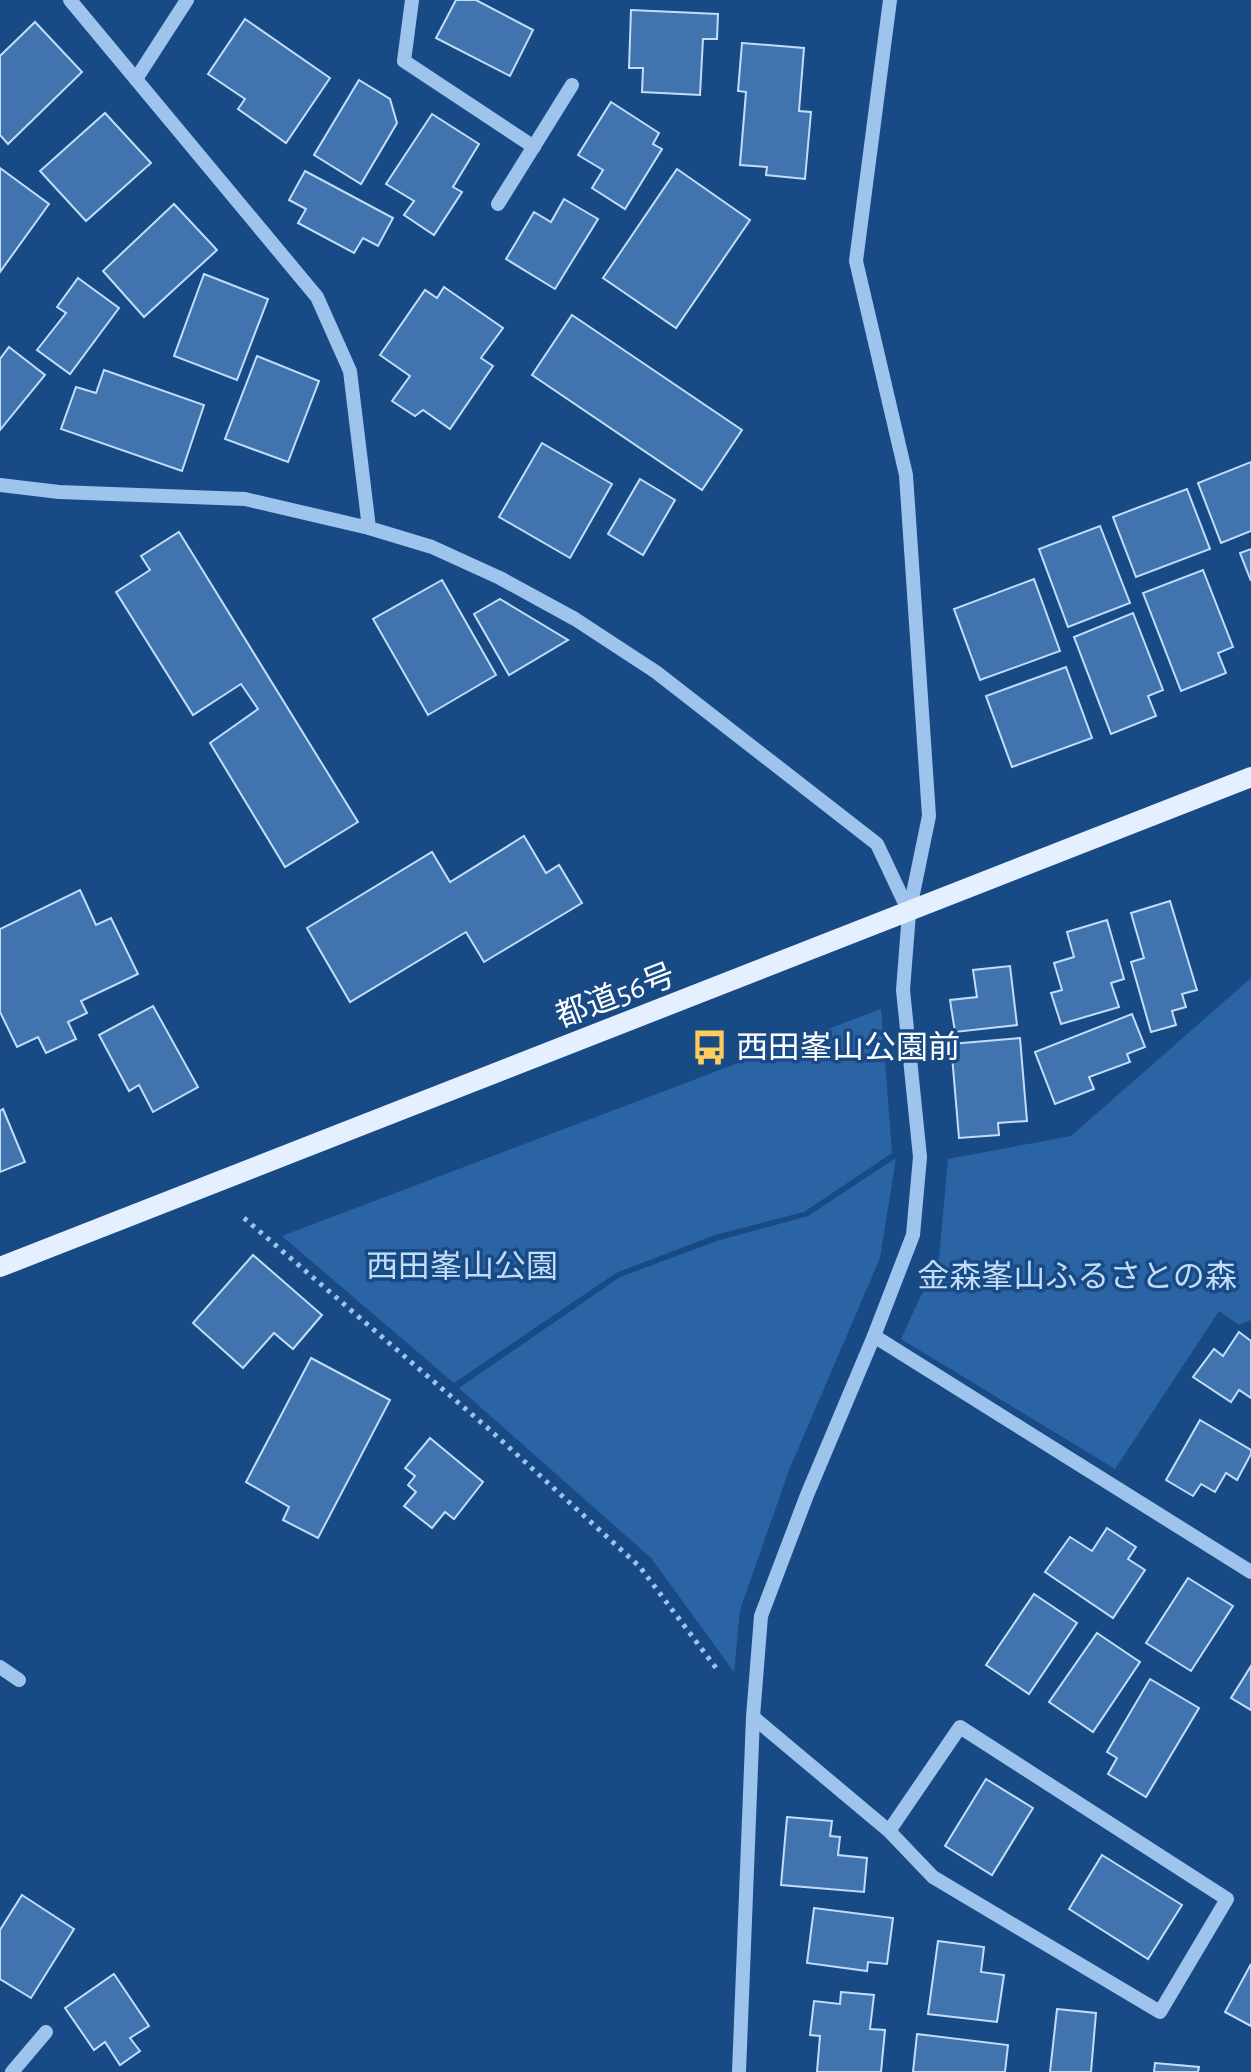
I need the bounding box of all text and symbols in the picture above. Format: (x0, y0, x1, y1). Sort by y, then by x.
street label: 都道56号 (551, 957, 679, 1033)
bus stop icon: 西田峯山公園前 (691, 1028, 729, 1066)
place label: 西田峯山公園前 (736, 1030, 960, 1064)
park label: 西田峯山公園 (366, 1250, 558, 1283)
park label: 金森峯山ふるさとの森 (917, 1260, 1237, 1293)

